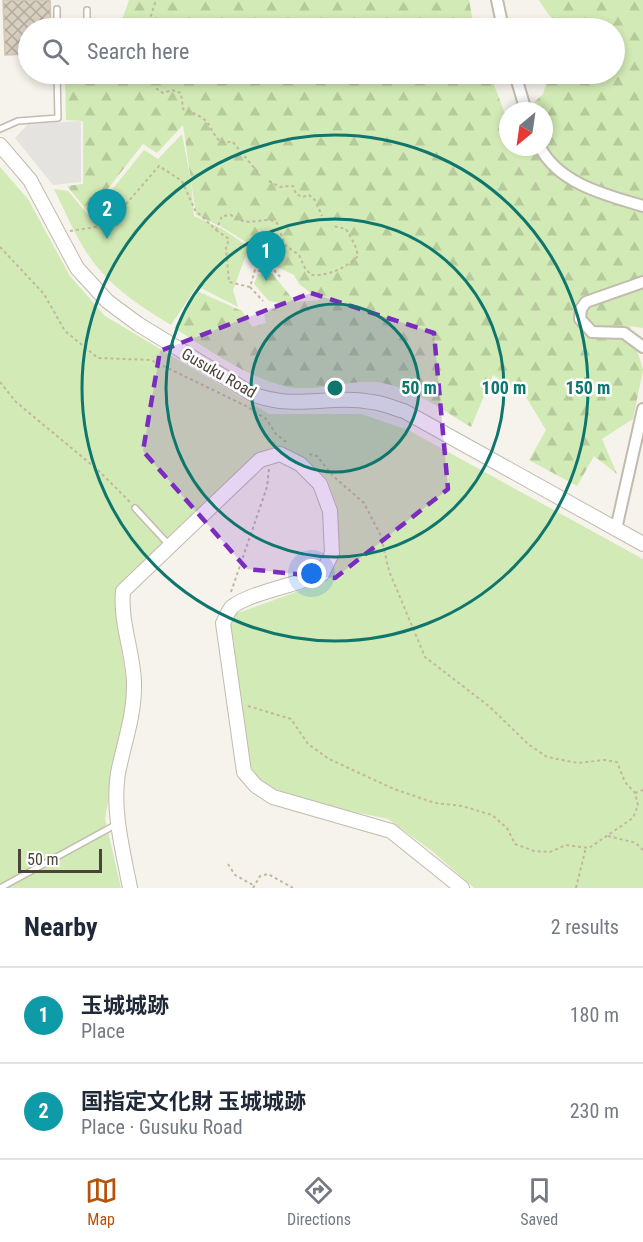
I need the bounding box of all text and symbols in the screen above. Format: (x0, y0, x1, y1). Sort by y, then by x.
search box (18, 18, 625, 84)
icon: search (39, 35, 72, 68)
text: Search here (87, 39, 189, 64)
north arrow (499, 102, 553, 156)
pin: 2 (88, 190, 126, 239)
pin: 1 (246, 232, 286, 281)
street label: Gusuku Road (178, 344, 260, 402)
text: 50 m (401, 377, 437, 398)
text: 100 m (482, 377, 526, 398)
text: 150 m (566, 377, 610, 398)
centre of rings (325, 378, 345, 398)
your location (297, 559, 326, 588)
scale bar (18, 846, 102, 874)
text: 50 m (27, 850, 59, 869)
text: Nearby (24, 912, 98, 942)
text: 2 results (551, 915, 619, 939)
text: 玉城城跡 (81, 993, 169, 1018)
text: 1 (38, 1003, 49, 1027)
text: 180 m (570, 1003, 619, 1027)
text: Place (81, 1019, 125, 1043)
text: 国指定文化財 玉城城跡 (81, 1089, 306, 1114)
text: 2 (38, 1099, 49, 1123)
text: 230 m (570, 1099, 619, 1123)
text: Place · Gusuku Road (81, 1115, 243, 1139)
tab: Map (85, 1174, 118, 1229)
tab: Directions (287, 1174, 351, 1229)
tab: Saved (520, 1174, 558, 1229)

